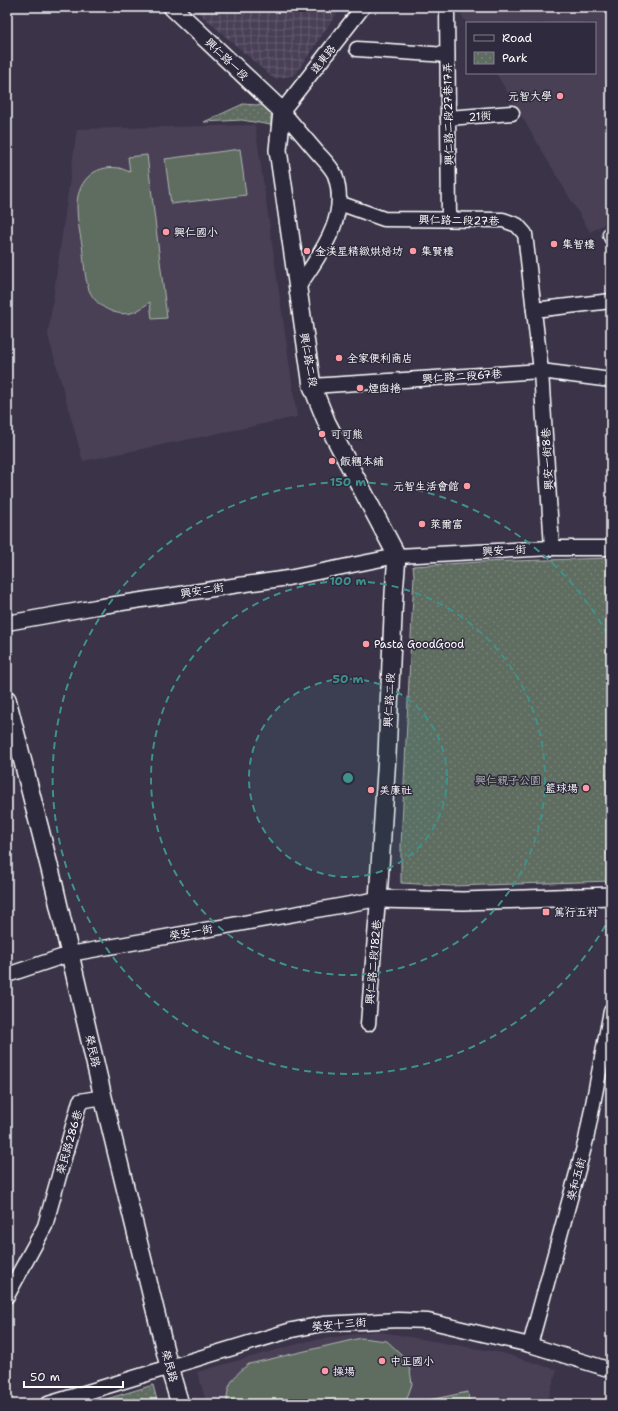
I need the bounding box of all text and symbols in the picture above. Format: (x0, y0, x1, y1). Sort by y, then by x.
legend (466, 22, 596, 74)
text: Road (502, 30, 533, 46)
street label: 興仁路一段 (202, 35, 252, 84)
street label: 遠東路 (307, 42, 339, 77)
text: Park (502, 50, 528, 66)
street label: 興仁路二段27巷17弄 (440, 62, 457, 166)
place label: 元智大學 (508, 89, 552, 104)
marker: 元智大學 (555, 91, 565, 101)
street label: 21衖 (468, 108, 492, 125)
street label: 興仁路二段27巷 (419, 212, 499, 229)
place label: 興仁國小 (174, 225, 218, 240)
marker: 興仁國小 (161, 227, 171, 237)
place label: 集智樓 (562, 237, 595, 252)
marker: 集智樓 (549, 239, 559, 249)
place label: 金渼星精緻烘焙坊 (315, 244, 403, 259)
place label: 集賢樓 (421, 244, 454, 259)
marker: 金渼星精緻烘焙坊 (302, 246, 312, 256)
marker: 集賢樓 (408, 246, 418, 256)
street label: 興仁路二段 (296, 332, 321, 388)
place label: 全家便利商店 (347, 351, 413, 366)
marker: 全家便利商店 (334, 353, 344, 363)
street label: 興仁路二段67巷 (422, 366, 503, 387)
place label: 煙囪捲 (368, 381, 401, 396)
marker: 煙囪捲 (355, 383, 365, 393)
place label: 可可熊 (330, 427, 363, 442)
street label: 興安一街8巷 (538, 427, 557, 491)
marker: 可可熊 (317, 429, 327, 439)
place label: 飯糰本舖 (340, 454, 384, 469)
marker: 飯糰本舖 (327, 456, 337, 466)
text: 150 m (330, 474, 366, 490)
place label: 元智生活會館 (393, 479, 459, 494)
marker: 元智生活會館 (462, 481, 472, 491)
place label: 萊爾富 (430, 517, 463, 532)
marker: 萊爾富 (417, 519, 427, 529)
street label: 興安一街 (482, 542, 527, 559)
text: 100 m (330, 573, 367, 589)
street label: 興安二街 (179, 579, 226, 601)
place label: Pasta GoodGood (374, 637, 464, 652)
marker: Pasta GoodGood (361, 639, 371, 649)
text: 50 m (333, 671, 364, 687)
street label: 興仁路二段 (381, 672, 398, 728)
centre of rings (341, 771, 355, 785)
park label: 興仁親子公園 (475, 773, 541, 788)
place label: 籃球場 (545, 781, 578, 796)
place label: 美廉社 (379, 783, 412, 798)
marker: 籃球場 (581, 783, 591, 793)
marker: 美廉社 (366, 785, 376, 795)
place label: 篤行五村 (554, 905, 598, 920)
marker: 篤行五村 (541, 907, 551, 917)
street label: 興仁路二段182巷 (362, 919, 385, 1005)
street label: 榮安一街 (168, 921, 215, 944)
street label: 榮民路 (81, 1033, 104, 1069)
street label: 榮民路286巷 (53, 1108, 86, 1176)
street label: 榮和五街 (564, 1155, 590, 1202)
street label: 榮安十三街 (311, 1315, 368, 1334)
street label: 榮民路 (158, 1348, 181, 1384)
place label: 中正國小 (390, 1354, 434, 1369)
marker: 中正國小 (377, 1356, 387, 1366)
scale bar (24, 1363, 123, 1389)
place label: 操場 (333, 1364, 355, 1379)
marker: 操場 (320, 1366, 330, 1376)
text: 50 m (30, 1369, 60, 1385)

